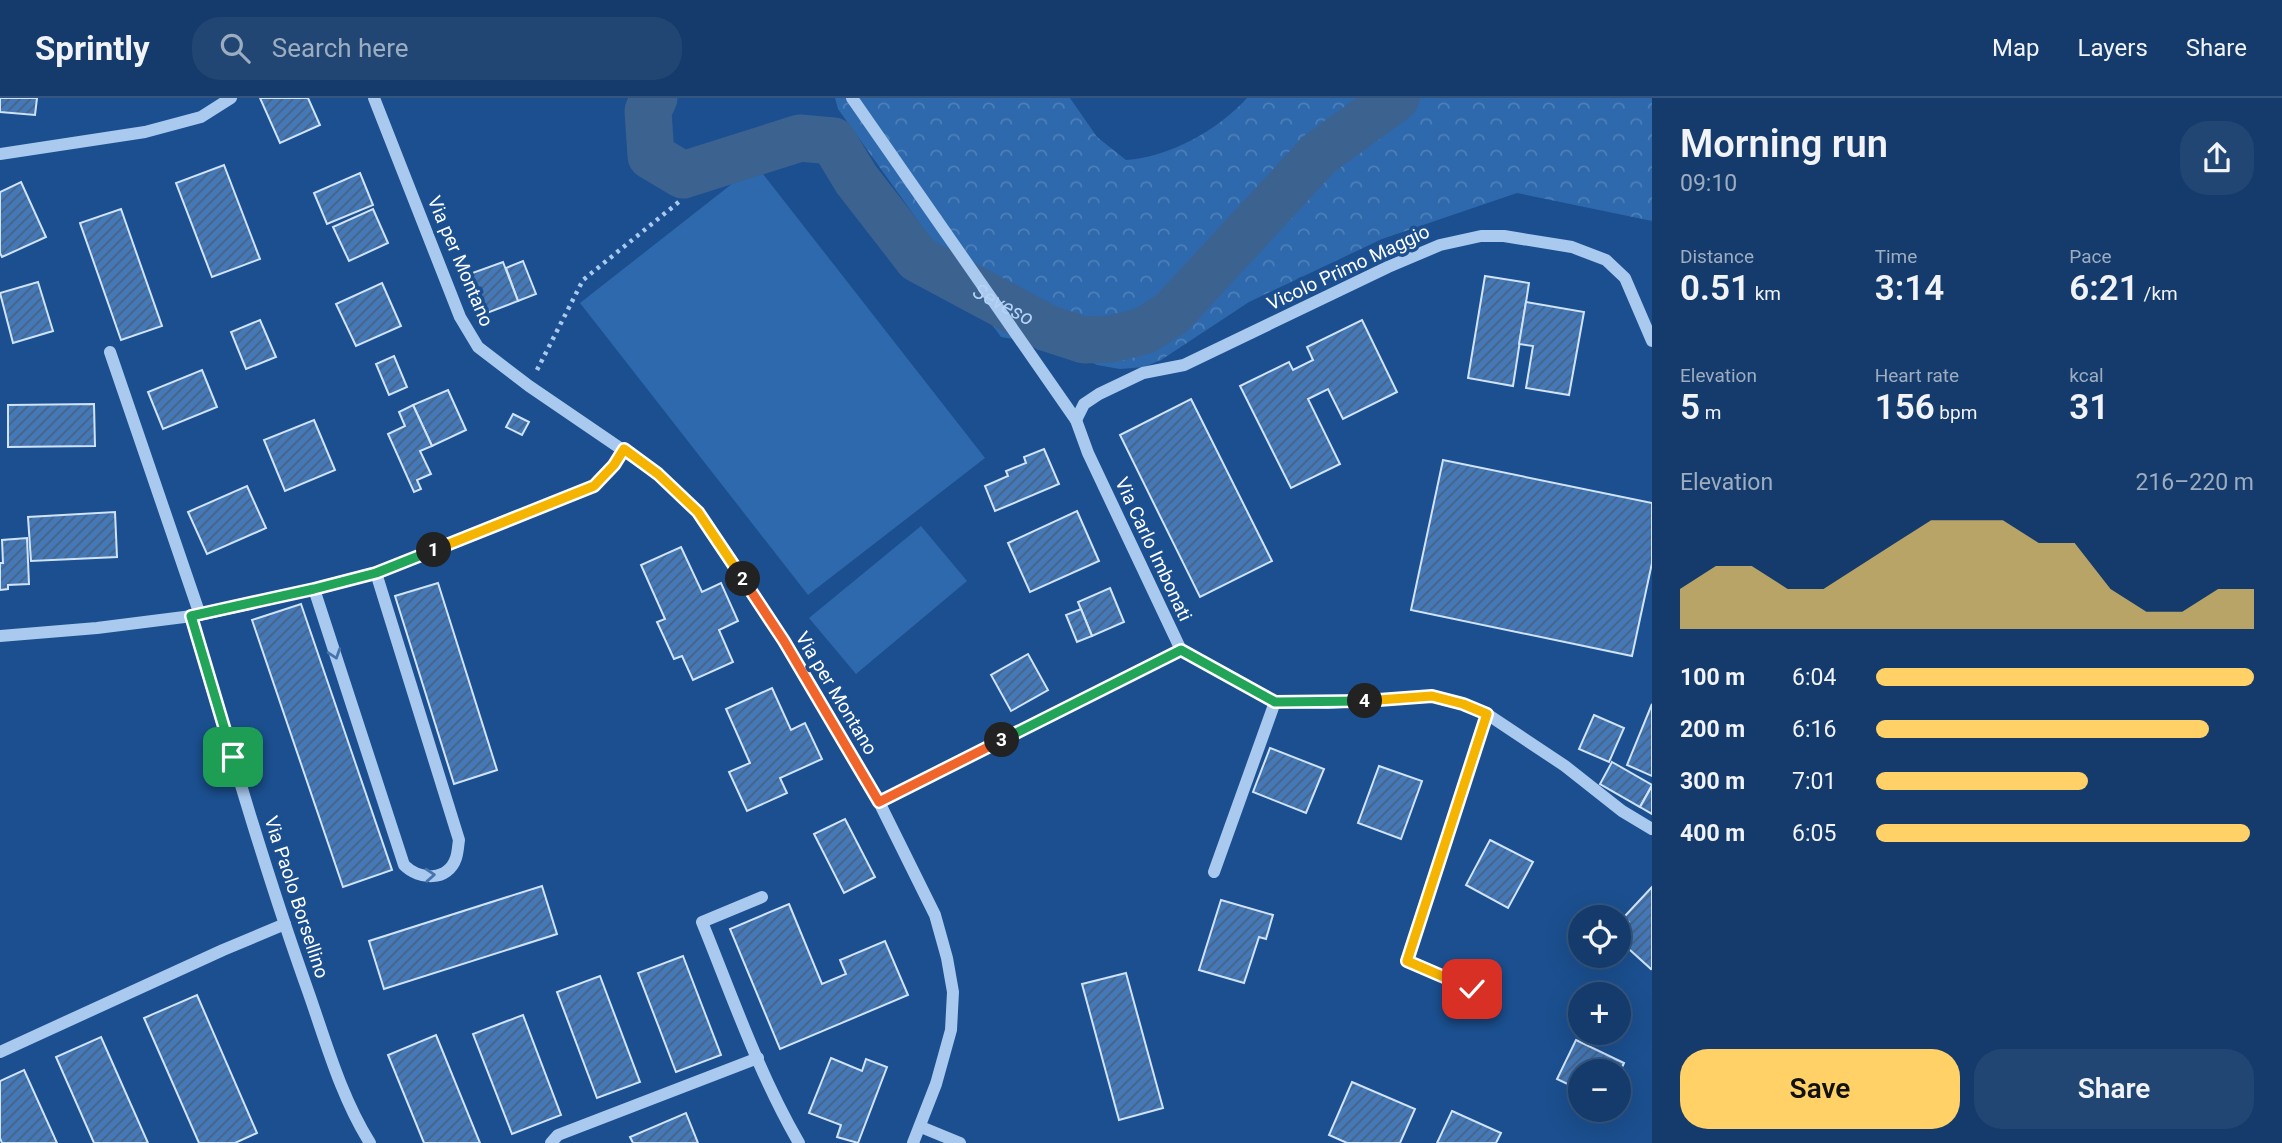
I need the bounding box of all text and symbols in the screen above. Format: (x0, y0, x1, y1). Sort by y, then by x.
search box (192, 17, 682, 80)
text: Sprintly (35, 29, 150, 68)
icon: search (216, 29, 254, 67)
text: Search here (272, 33, 409, 63)
text: Map (1992, 34, 2040, 62)
text: Layers (2078, 34, 2148, 62)
text: Share (2186, 34, 2247, 62)
button: share (2180, 121, 2254, 195)
text: Morning run (1680, 122, 1888, 166)
text: 09:10 (1680, 170, 1737, 197)
street label: Via per Montano (423, 193, 498, 330)
street label: Vicolo Primo Maggio (1263, 220, 1433, 315)
text: Distance (1680, 245, 1754, 268)
text: Time (1875, 245, 1917, 268)
text: Pace (2069, 245, 2112, 268)
text: 0.51 (1680, 268, 1750, 309)
text: 3:14 (1875, 268, 1944, 309)
text: 6:21 (2069, 268, 2139, 309)
water label: Seveso (969, 279, 1038, 331)
text: km (1750, 282, 1781, 305)
text: /km (2139, 282, 2178, 305)
text: Elevation (1680, 364, 1757, 387)
text: Heart rate (1875, 364, 1959, 387)
text: kcal (2069, 364, 2104, 387)
text: 5 (1680, 387, 1700, 428)
text: 156 (1875, 387, 1935, 428)
text: 31 (2069, 387, 2109, 428)
text: m (1700, 401, 1721, 424)
text: bpm (1935, 401, 1977, 424)
text: Elevation (1680, 469, 1773, 496)
text: 216–220 m (2135, 469, 2254, 496)
street label: Via Carlo Imbonati (1110, 474, 1197, 625)
pin: 1 (416, 532, 452, 568)
text: 1 (428, 538, 439, 561)
pin: 2 (726, 561, 760, 596)
text: 2 (737, 567, 748, 590)
street label: Via per Montano (791, 628, 882, 759)
one-way arrow (327, 647, 341, 660)
text: 100 m (1680, 664, 1745, 691)
text: 6:04 (1792, 664, 1836, 691)
pin: 4 (1348, 684, 1382, 718)
text: 4 (1359, 689, 1370, 712)
text: 200 m (1680, 716, 1745, 743)
text: 6:16 (1792, 716, 1836, 743)
pin: 3 (984, 722, 1020, 758)
pin (203, 727, 263, 787)
text: 3 (996, 728, 1007, 751)
icon: arrive (214, 738, 252, 776)
text: 300 m (1680, 768, 1745, 795)
text: 7:01 (1792, 768, 1836, 795)
street label: Via Paolo Borsellino (259, 813, 334, 981)
text: 400 m (1680, 820, 1745, 847)
text: 6:05 (1792, 820, 1836, 847)
one-way arrow (425, 867, 436, 882)
map controls (1568, 905, 1631, 1122)
button: locate (1568, 905, 1631, 968)
pin (1442, 959, 1502, 1019)
icon: check (1453, 970, 1491, 1008)
button: + (1568, 982, 1631, 1045)
button: Save (1680, 1049, 1960, 1129)
button: Share (1974, 1049, 2254, 1129)
button: − (1568, 1059, 1631, 1122)

